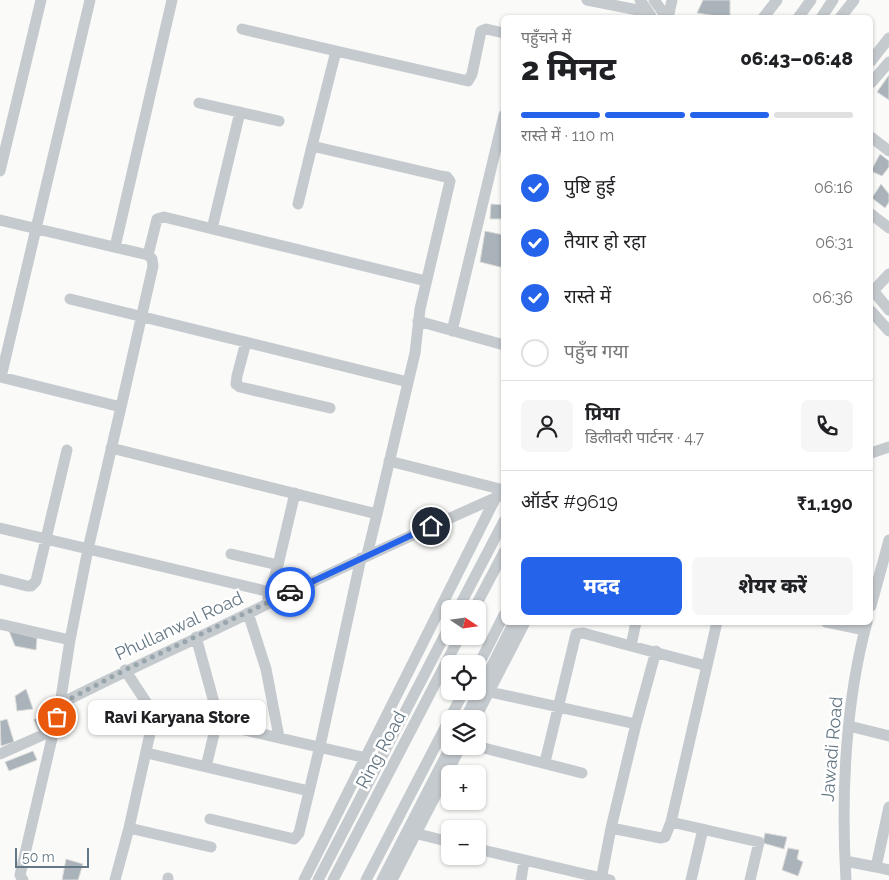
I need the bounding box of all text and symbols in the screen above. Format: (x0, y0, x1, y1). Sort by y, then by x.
text: पहुँचने में (521, 28, 571, 47)
text: 06:43–06:48 (740, 47, 853, 69)
text: 2 मिनट (521, 50, 616, 87)
text: रास्ते में · 110 m (521, 126, 614, 145)
icon: check (521, 174, 549, 202)
text: पुष्टि हुई (564, 175, 615, 197)
text: 06:16 (814, 178, 853, 197)
icon: check (521, 229, 549, 257)
text: तैयार हो रहा (564, 230, 646, 252)
text: 06:31 (815, 233, 853, 252)
icon: check (521, 284, 549, 312)
text: रास्ते में (564, 285, 611, 307)
text: 06:36 (812, 288, 853, 307)
text: पहुँच गया (564, 340, 628, 362)
button: person (521, 400, 573, 452)
button: phone (801, 400, 853, 452)
text: प्रिया (585, 402, 620, 424)
text: डिलीवरी पार्टनर · 4.7 (585, 428, 704, 447)
text: ऑर्डर #9619 (521, 490, 618, 512)
text: ₹1,190 (797, 492, 853, 514)
pin (410, 505, 452, 547)
icon: home (417, 512, 445, 540)
button: मदद (521, 557, 682, 615)
button: शेयर करें (692, 557, 853, 615)
courier (265, 567, 315, 617)
icon: car (276, 578, 304, 606)
street label: Phullanwal Road (112, 587, 246, 664)
north arrow (441, 600, 486, 645)
map controls (441, 600, 486, 865)
button: locate (441, 655, 486, 700)
pin (36, 696, 78, 738)
street label: Jawadi Road (816, 696, 847, 802)
callout: Ravi Karyana Store (87, 700, 264, 734)
icon: bag (43, 703, 71, 731)
street label: Ring Road (351, 707, 410, 792)
text: Ravi Karyana Store (104, 708, 250, 727)
button: layers (441, 710, 486, 755)
button: + (441, 765, 486, 810)
button: − (441, 820, 486, 865)
scale bar (15, 845, 89, 868)
text: 50 m (22, 849, 55, 865)

